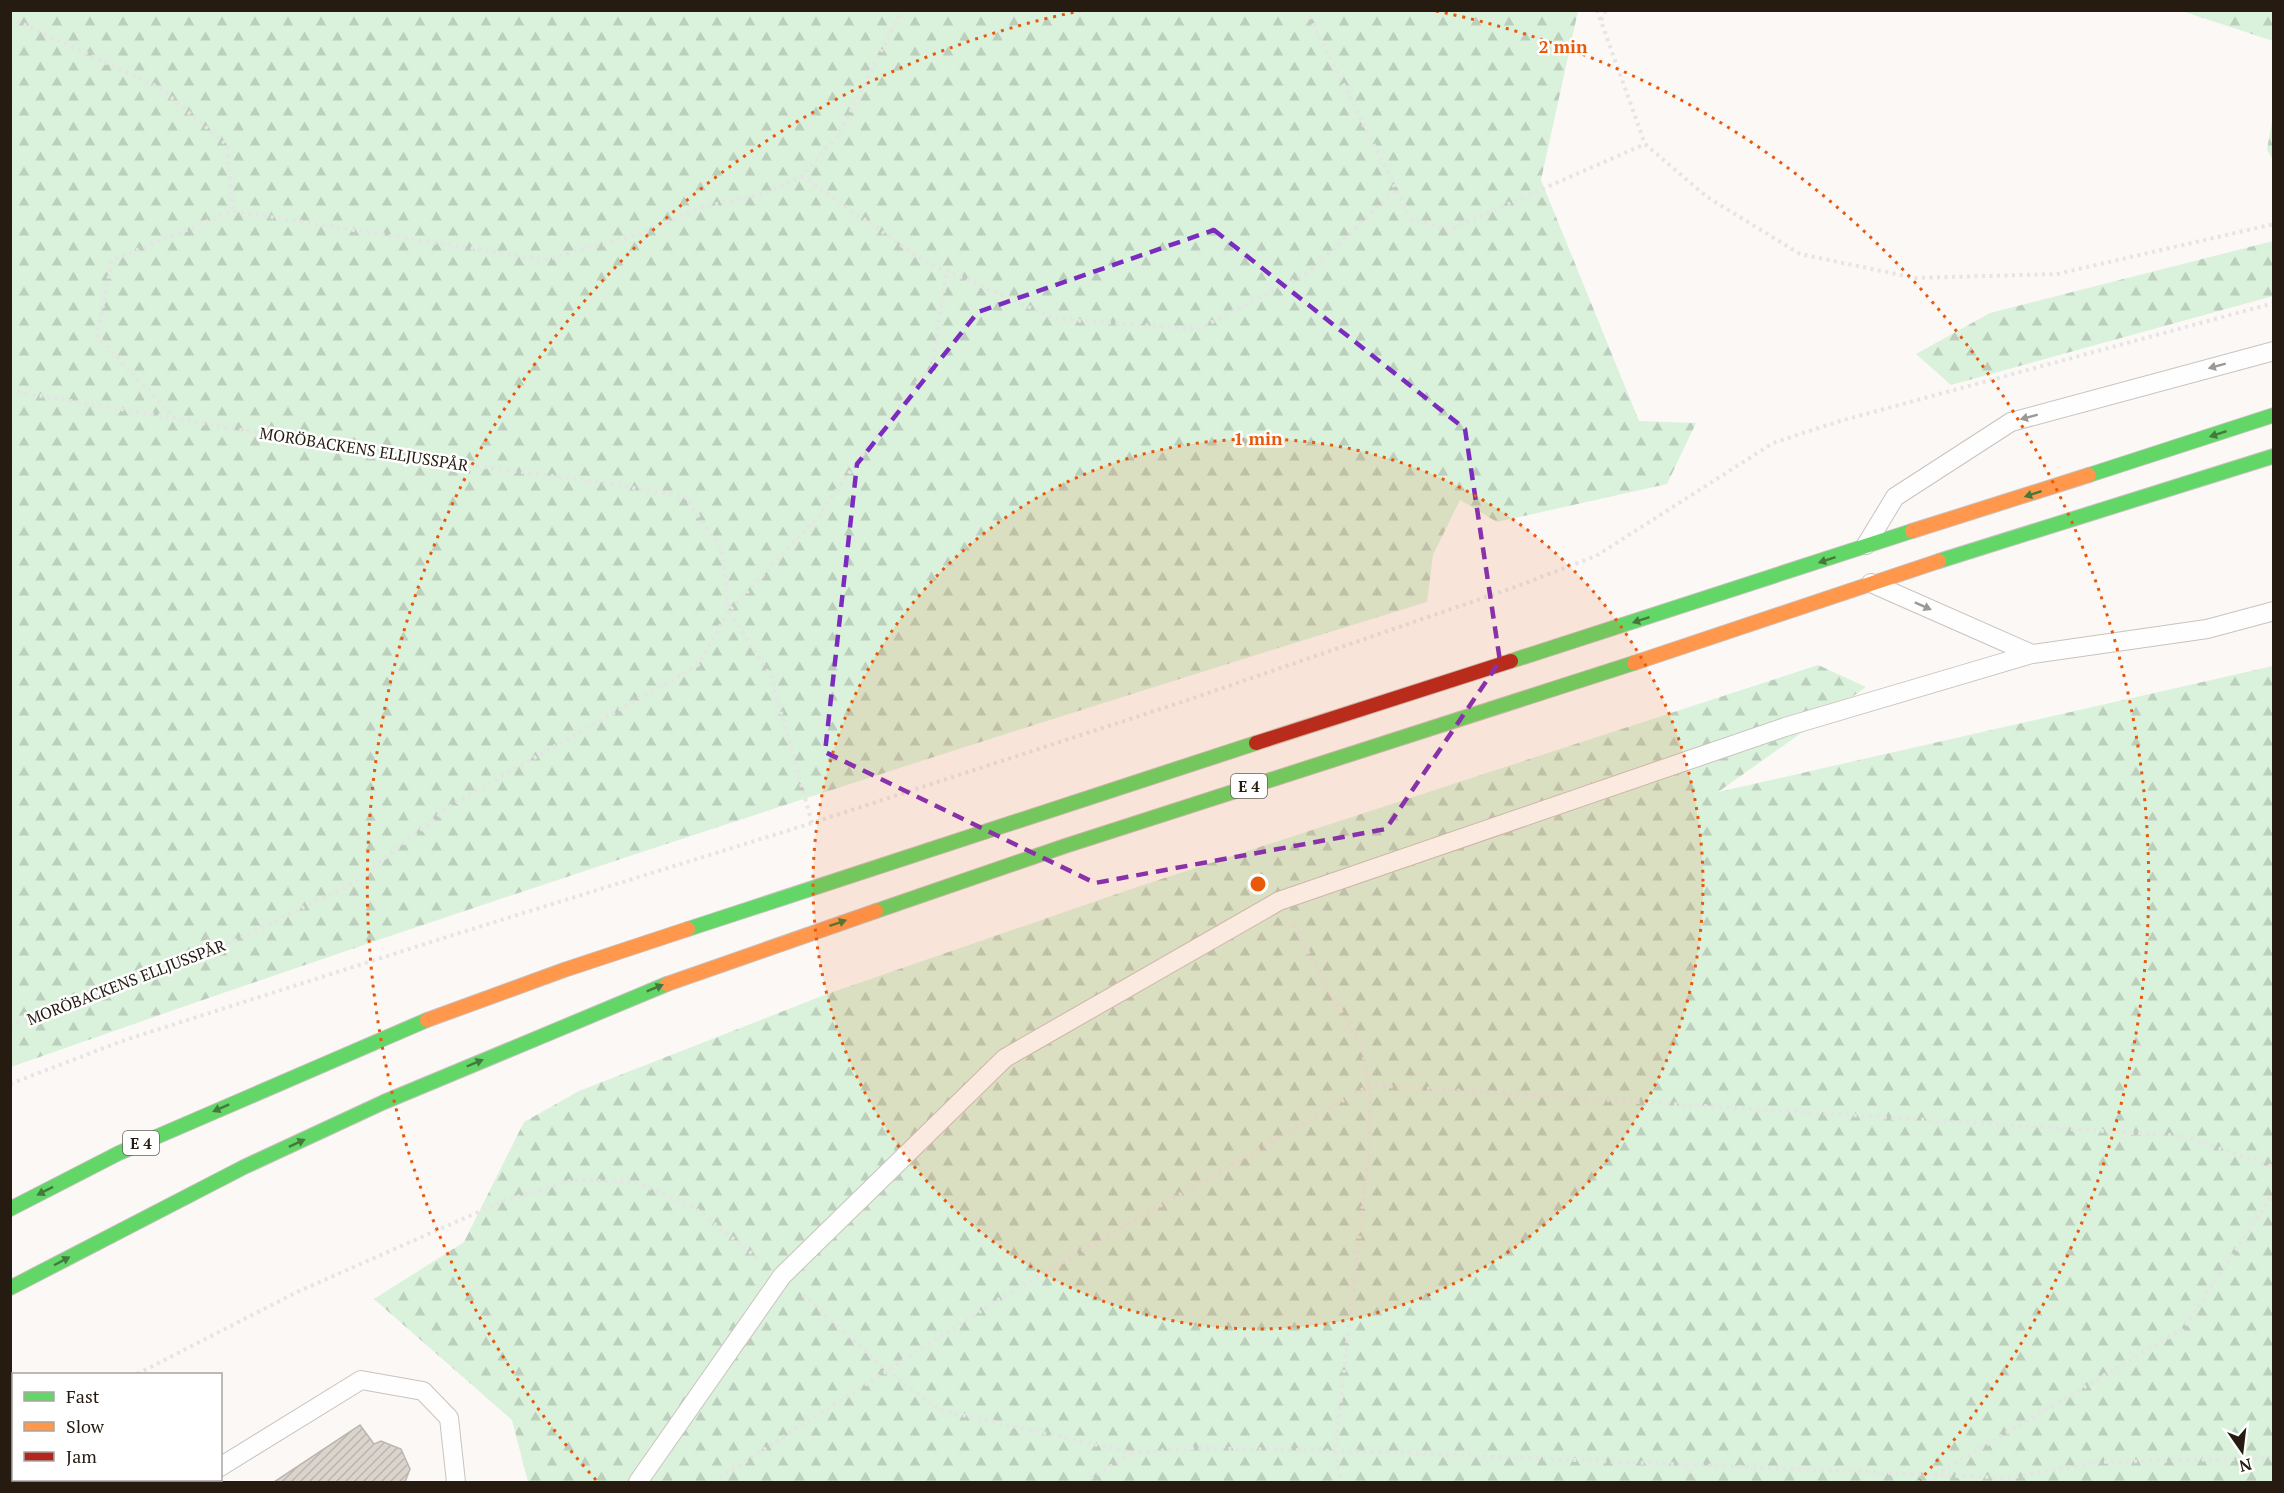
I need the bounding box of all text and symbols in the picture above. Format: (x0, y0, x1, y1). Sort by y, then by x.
text: 2 min (1538, 34, 1588, 58)
one-way arrow (2208, 362, 2226, 372)
one-way arrow (2019, 412, 2038, 422)
street label: MORÖBACKENS ELLJUSSPÅR (258, 422, 471, 476)
text: 1 min (1233, 426, 1283, 450)
one-way arrow (2209, 429, 2227, 439)
one-way arrow (2024, 490, 2042, 499)
one-way arrow (1818, 556, 1836, 565)
one-way arrow (1915, 601, 1933, 611)
one-way arrow (1632, 616, 1650, 625)
road number: E 4 (1231, 774, 1267, 798)
centre of rings (1248, 874, 1268, 894)
one-way arrow (829, 917, 847, 927)
street label: MORÖBACKENS ELLJUSSPÅR (24, 934, 229, 1030)
one-way arrow (646, 983, 664, 993)
one-way arrow (466, 1058, 484, 1068)
one-way arrow (211, 1103, 229, 1113)
road number: E 4 (123, 1131, 159, 1155)
one-way arrow (288, 1138, 305, 1147)
one-way arrow (36, 1186, 53, 1196)
one-way arrow (54, 1256, 71, 1266)
legend (12, 1373, 222, 1481)
text: Fast (66, 1384, 100, 1408)
text: Slow (66, 1414, 105, 1438)
north arrow (2212, 1421, 2272, 1481)
text: Jam (66, 1444, 97, 1468)
text: N (2237, 1453, 2254, 1478)

